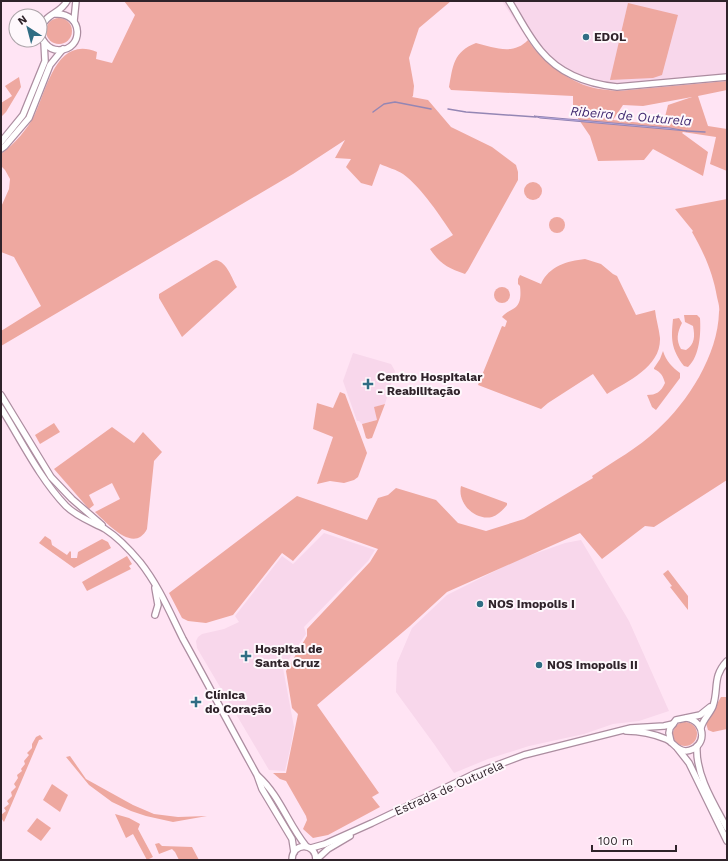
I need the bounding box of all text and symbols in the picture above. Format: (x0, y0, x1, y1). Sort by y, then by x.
north arrow (8, 8, 48, 48)
text: N (15, 13, 30, 28)
place label: EDOL (594, 30, 626, 44)
marker: EDOL (581, 32, 591, 42)
water label: Ribeira de Outurela (570, 103, 692, 129)
place label: Centro Hospitalar - Reabilitação (377, 370, 483, 398)
marker: Centro Hospitalar - Reabilitação (362, 378, 374, 390)
place label: NOS Imopolis I (488, 597, 575, 611)
marker: NOS Imopolis I (475, 599, 485, 609)
place label: Hospital de Santa Cruz (255, 642, 322, 670)
marker: Hospital de Santa Cruz (240, 650, 252, 662)
place label: NOS Imopolis II (547, 658, 638, 672)
marker: NOS Imopolis II (534, 660, 544, 670)
place label: Clínica do Coração (205, 688, 271, 716)
marker: Clínica do Coração (190, 696, 202, 708)
street label: Estrada de Outurela (392, 758, 506, 818)
scale bar (592, 827, 676, 853)
text: 100 m (598, 834, 633, 848)

